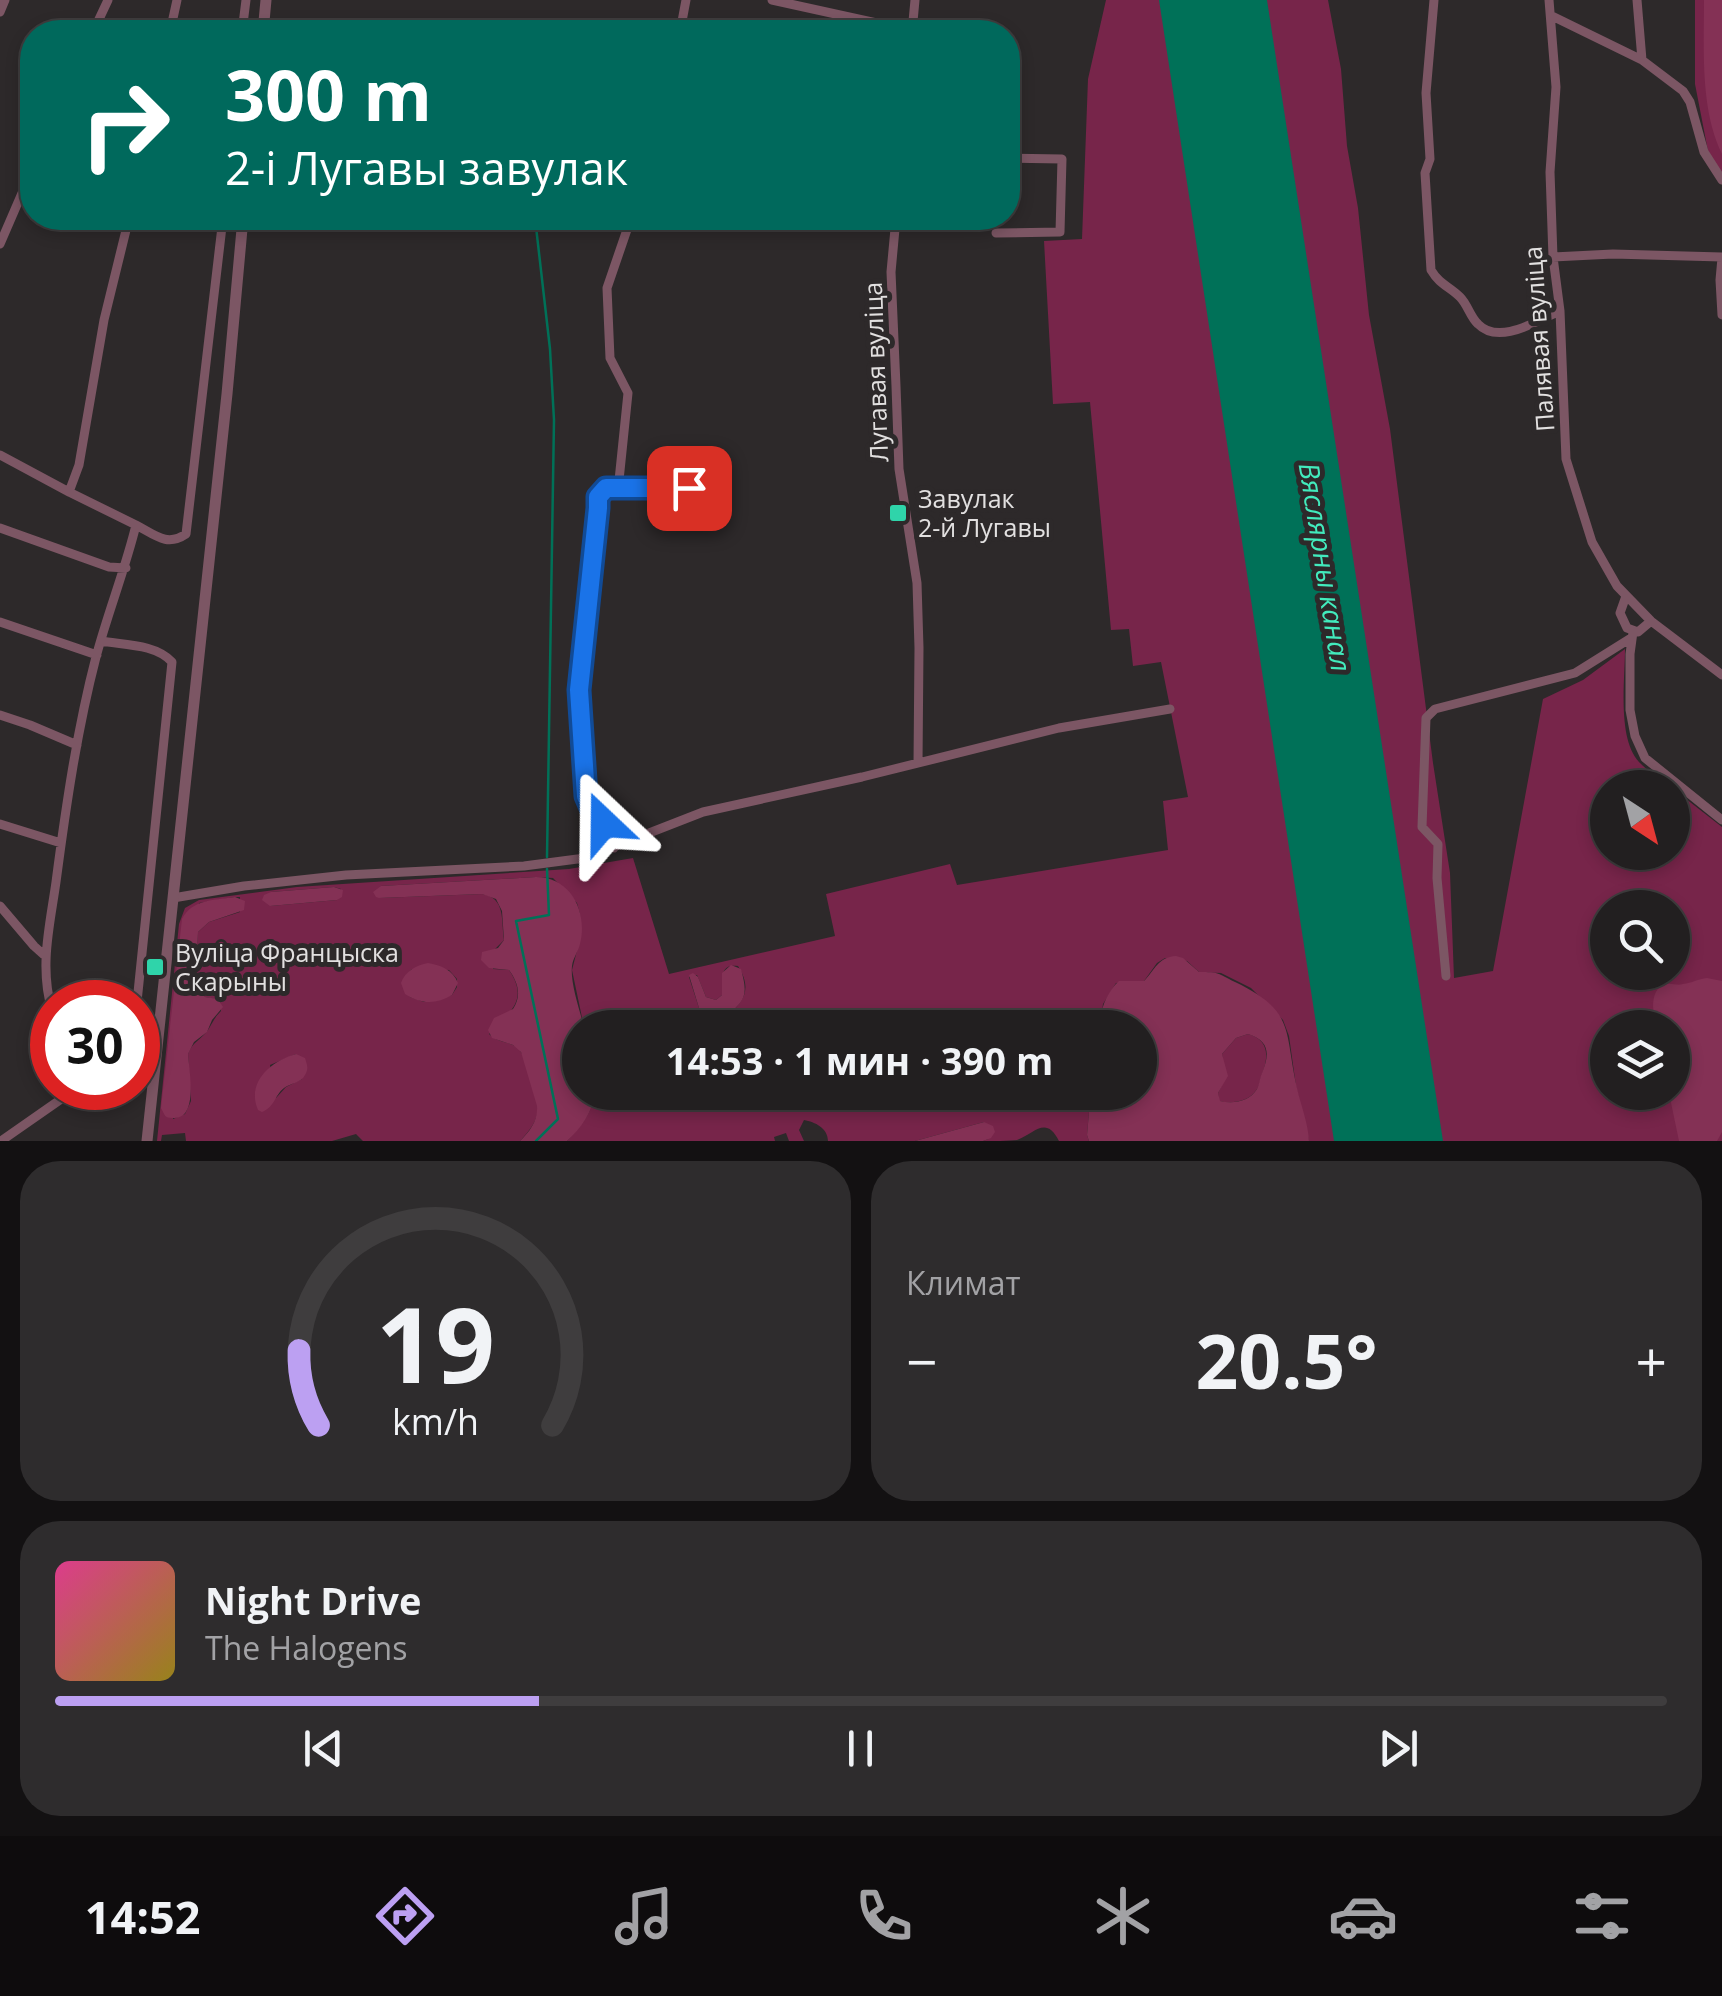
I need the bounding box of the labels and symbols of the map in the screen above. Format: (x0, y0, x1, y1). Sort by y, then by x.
street label: Палявая вуліца (1515, 245, 1561, 433)
street label: Лугавая вуліца (855, 281, 895, 463)
pin (647, 446, 732, 531)
water label: Вяслярны канал (1291, 460, 1361, 674)
place label: Завулак 2-й Лугавы (918, 481, 1051, 544)
marker: Завулак 2-й Лугавы (887, 502, 909, 524)
north arrow (1590, 770, 1690, 870)
position arrow (552, 771, 656, 875)
place label: Вуліца Францыска Скарыны (175, 935, 399, 998)
marker: Вуліца Францыска Скарыны (144, 956, 166, 978)
speed limit sign: 30 (30, 980, 160, 1110)

